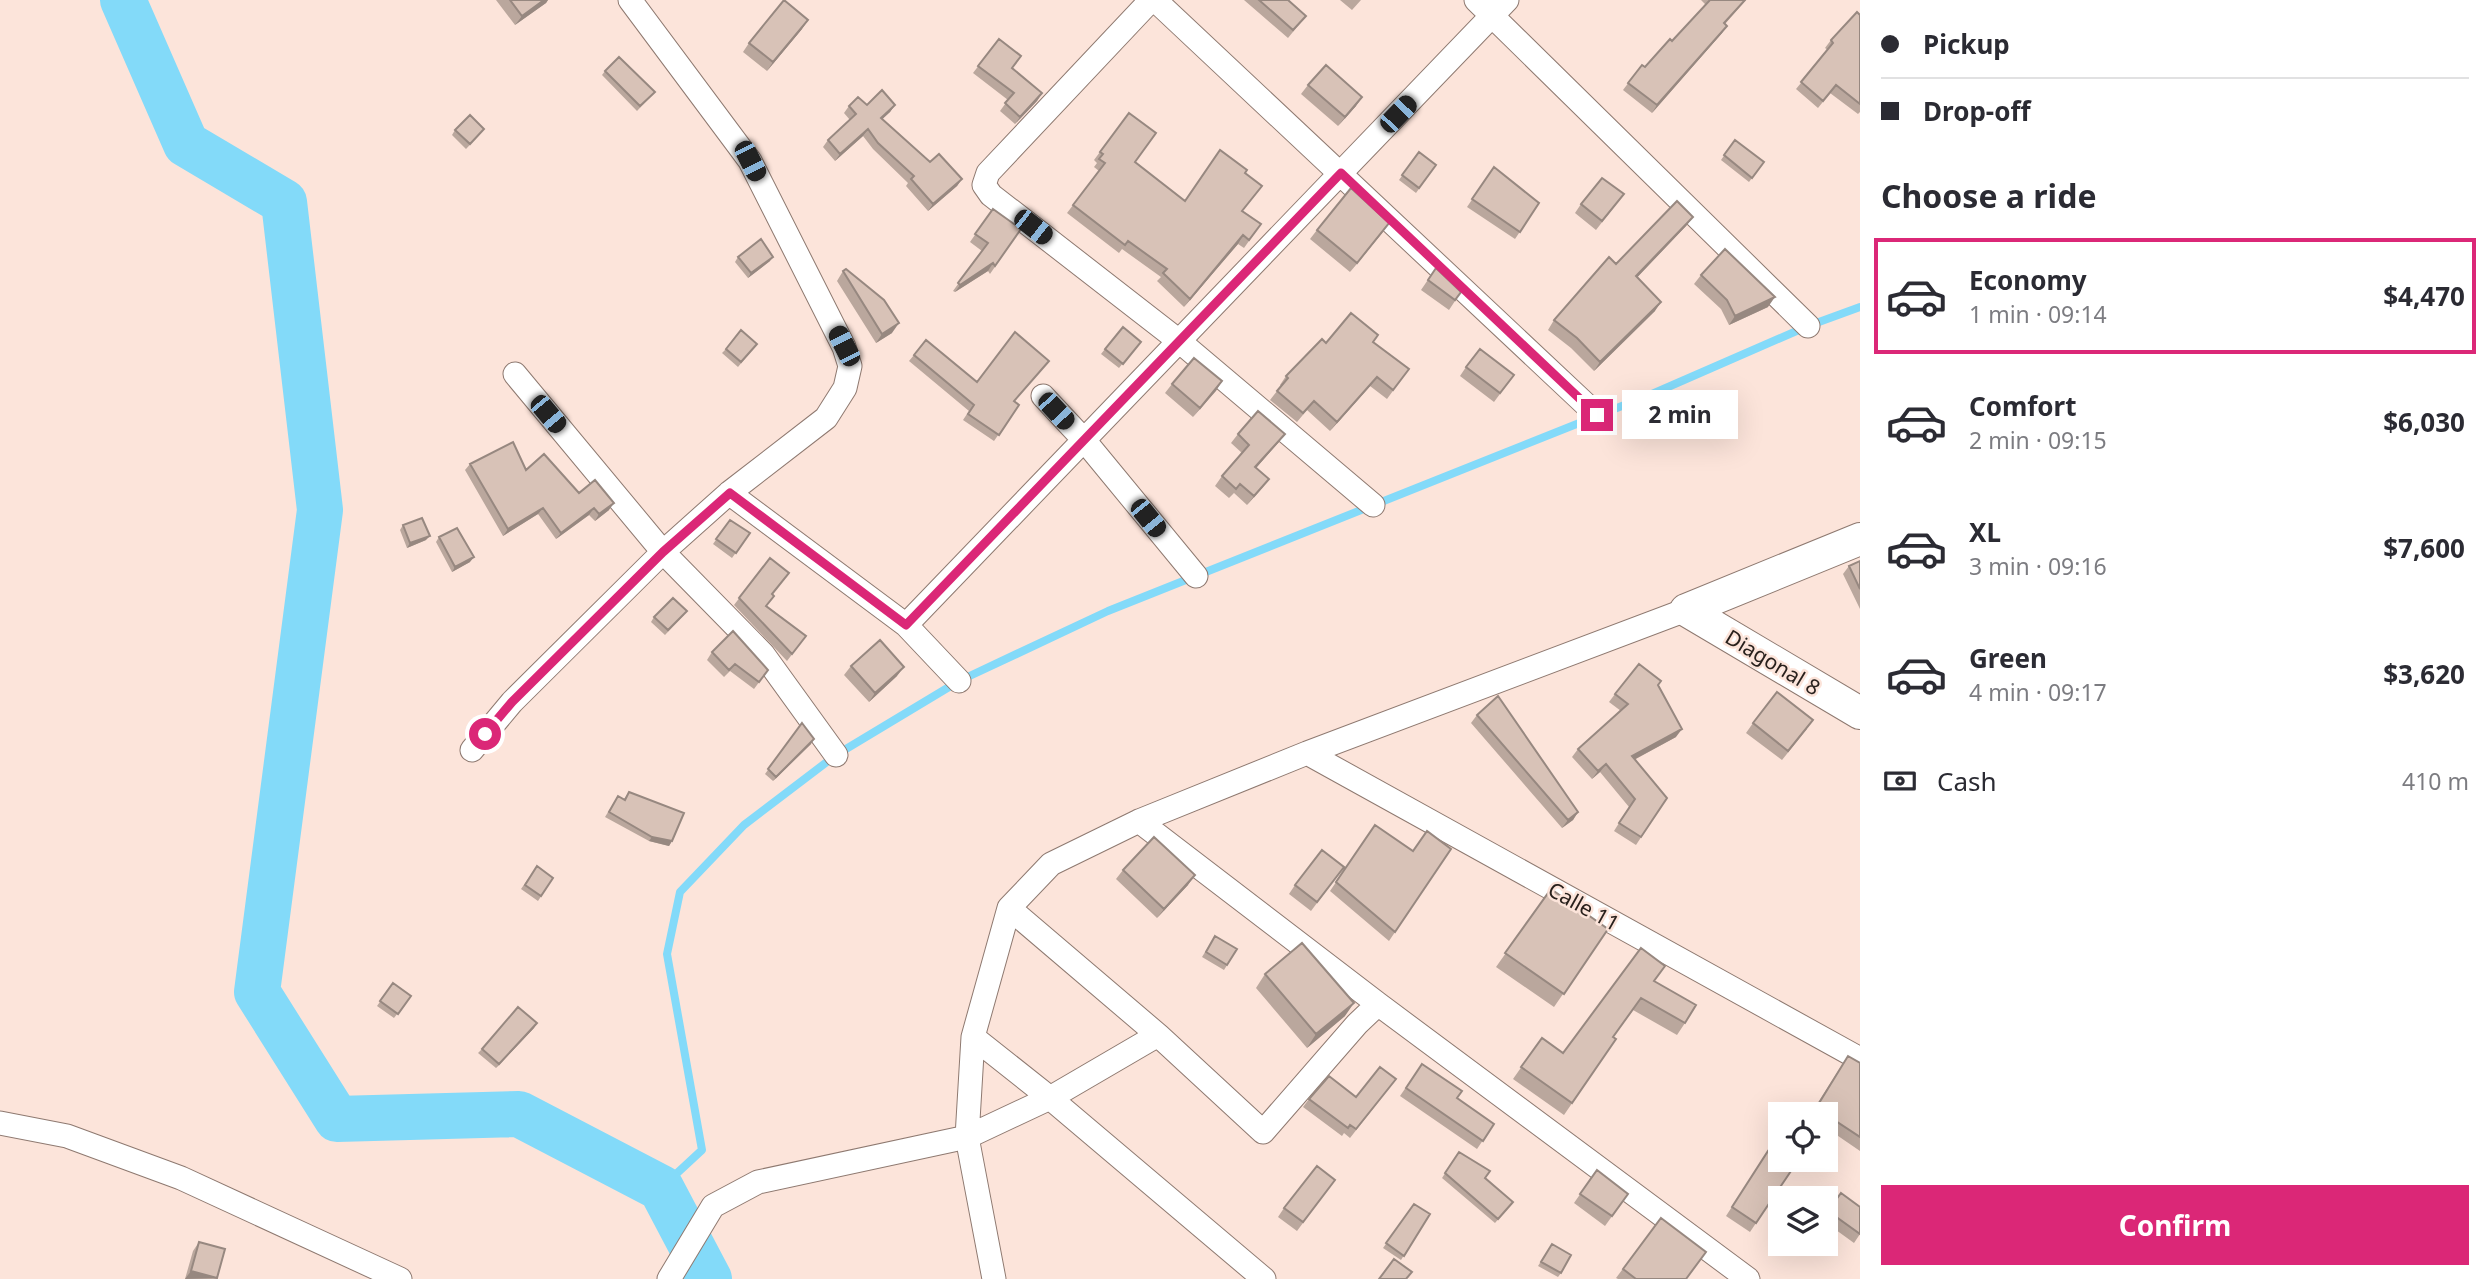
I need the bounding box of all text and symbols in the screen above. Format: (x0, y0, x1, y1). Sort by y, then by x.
text: Pickup (1923, 26, 2010, 62)
car (1376, 92, 1421, 136)
text: Drop-off (1923, 93, 2030, 129)
car (732, 138, 769, 184)
text: Choose a ride (1881, 174, 2097, 217)
car (1010, 206, 1057, 248)
text: Economy (1969, 262, 2087, 298)
icon: car (1885, 265, 1948, 328)
text: $4,470 (2383, 278, 2465, 314)
text: 1 min · 09:14 (1969, 298, 2107, 330)
car (826, 323, 863, 369)
car (1034, 388, 1079, 434)
text: Comfort (1969, 388, 2077, 424)
callout: 2 min (1622, 390, 1737, 440)
car (527, 391, 570, 437)
icon: car (1885, 391, 1948, 454)
text: 2 min (1648, 398, 1712, 430)
route end (1581, 399, 1613, 431)
text: $6,030 (2383, 404, 2465, 440)
text: 2 min · 09:15 (1969, 424, 2107, 456)
car (1127, 495, 1170, 541)
text: XL (1969, 514, 2001, 550)
icon: car (1885, 517, 1948, 580)
text: $7,600 (2383, 530, 2465, 566)
text: 3 min · 09:16 (1969, 550, 2107, 582)
street label: Diagonal 8 (1720, 623, 1826, 701)
text: Green (1969, 640, 2047, 676)
icon: car (1885, 643, 1948, 706)
text: $3,620 (2383, 656, 2465, 692)
text: 4 min · 09:17 (1969, 676, 2107, 708)
route start (469, 718, 501, 750)
icon: cash (1881, 762, 1919, 800)
text: Cash (1937, 763, 1997, 799)
text: 410 m (2402, 765, 2469, 797)
street label: Calle 11 (1543, 875, 1625, 937)
map controls (1768, 1102, 1838, 1256)
button: locate (1768, 1102, 1838, 1172)
button: Confirm (1881, 1185, 2469, 1265)
button: layers (1768, 1186, 1838, 1256)

